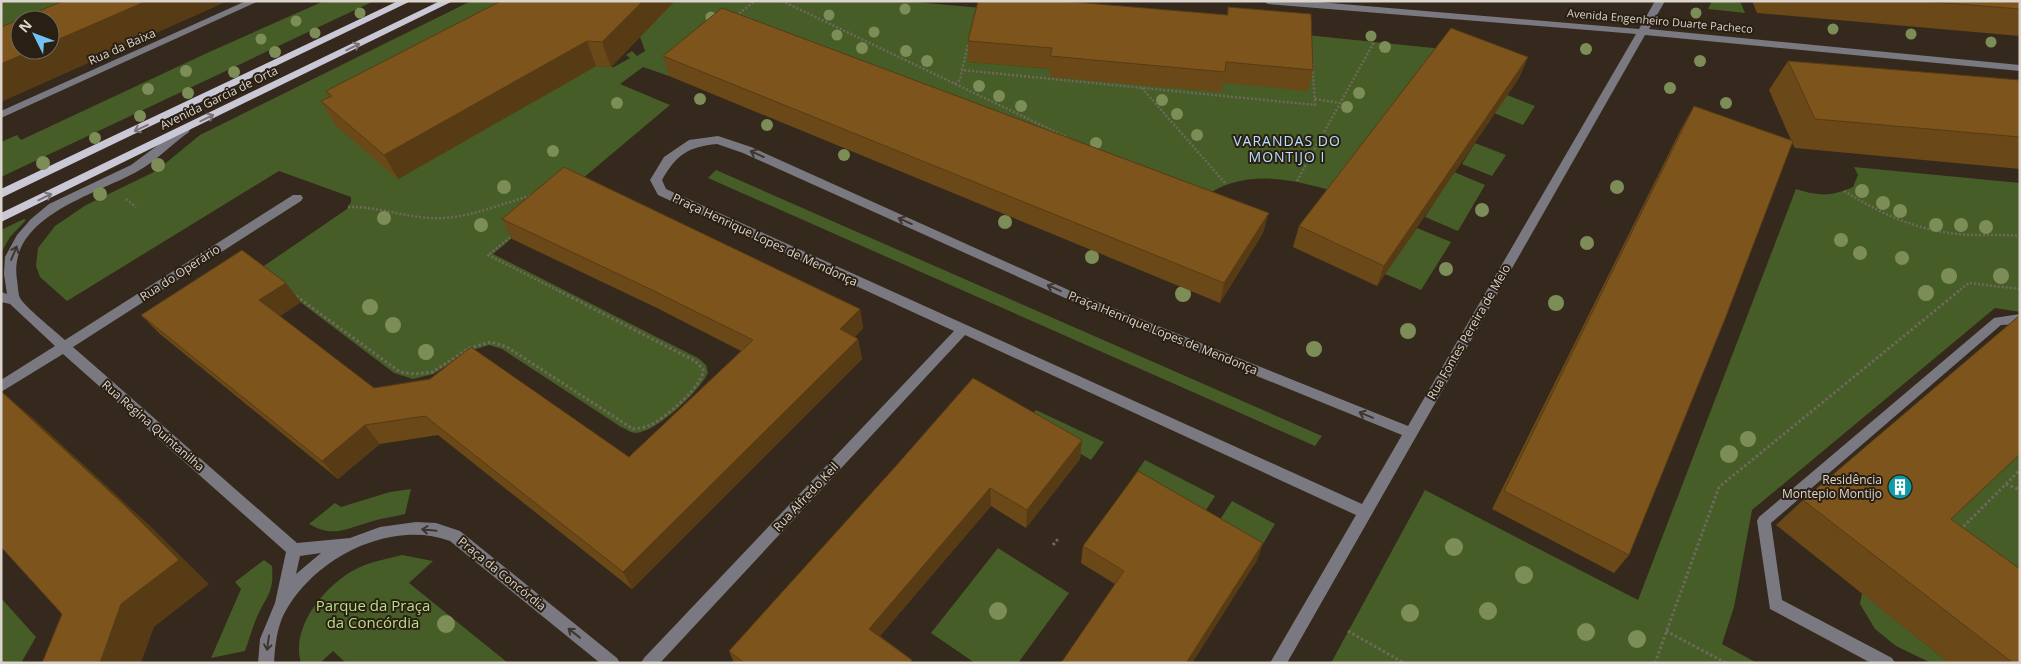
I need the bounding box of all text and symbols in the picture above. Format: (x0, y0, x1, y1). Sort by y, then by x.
street label: Avenida Engenheiro Duarte Pacheco (1567, 5, 1754, 36)
north arrow (10, 10, 60, 60)
text: N (14, 15, 36, 37)
street label: Rua da Baixa (85, 24, 158, 69)
one-way arrow (345, 42, 360, 52)
street label: Avenida Garcia de Orta (157, 62, 281, 133)
one-way arrow (199, 113, 214, 122)
one-way arrow (134, 123, 149, 133)
district label: VARANDAS DO MONTIJO I (1233, 131, 1341, 166)
one-way arrow (750, 149, 765, 159)
street label: Praça Henrique Lopes de Mendonça (670, 189, 861, 290)
one-way arrow (37, 192, 52, 201)
one-way arrow (898, 216, 913, 225)
street label: Rua do Operário (136, 240, 223, 305)
one-way arrow (10, 246, 20, 261)
street label: Rua Fontes Pereira de Melo (1423, 261, 1514, 402)
one-way arrow (1047, 282, 1062, 292)
street label: Praça Henrique Lopes de Mendonça (1066, 287, 1260, 378)
street label: Rua Regina Quintanilha (98, 376, 208, 475)
one-way arrow (1359, 410, 1374, 420)
street label: Rua Alfredo Keil (769, 458, 842, 535)
place label: Residência Montepio Montijo (1782, 471, 1882, 502)
building icon: Residência Montepio Montijo (1887, 474, 1913, 500)
one-way arrow (422, 525, 438, 535)
street label: Praça da Concórdia (455, 533, 550, 614)
park label: Parque da Praça da Concórdia (316, 595, 430, 632)
one-way arrow (568, 627, 581, 638)
one-way arrow (263, 635, 273, 651)

